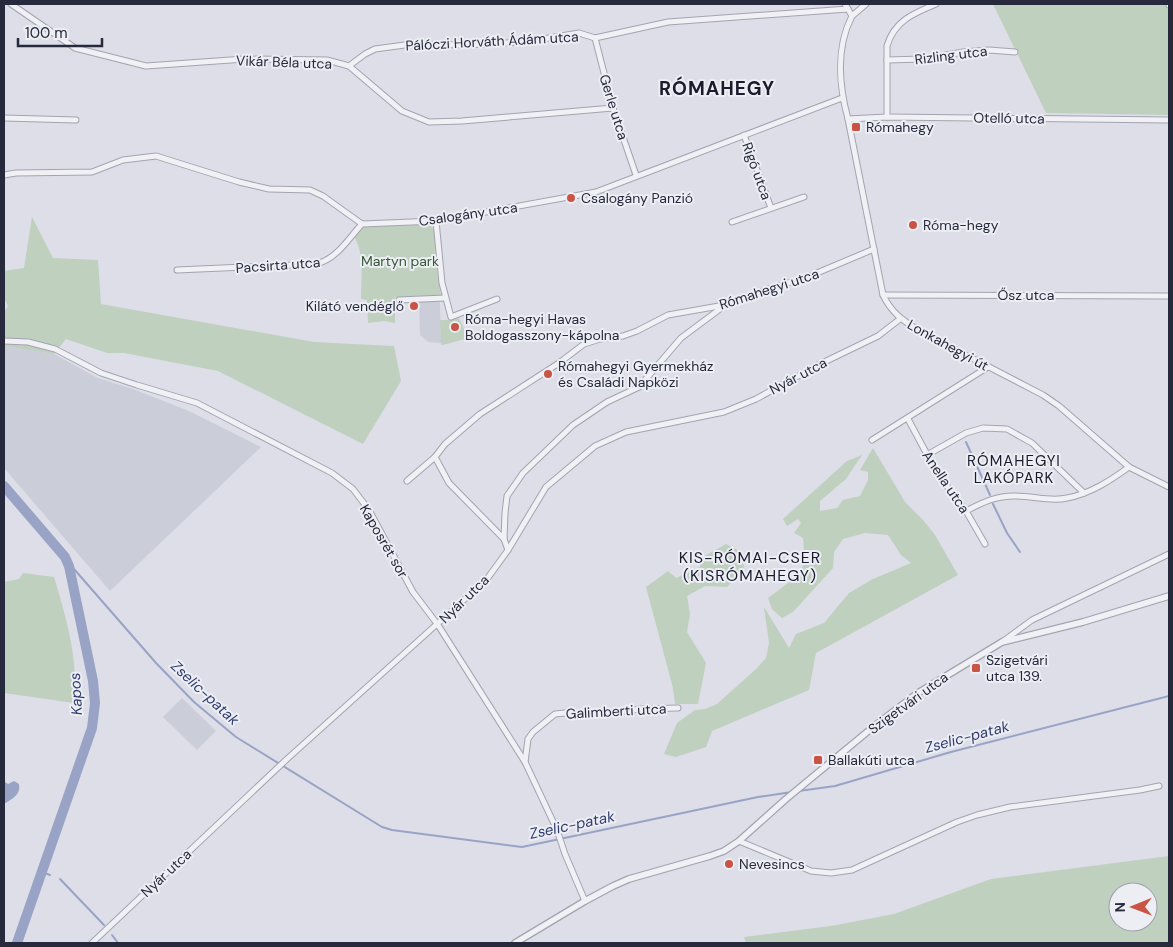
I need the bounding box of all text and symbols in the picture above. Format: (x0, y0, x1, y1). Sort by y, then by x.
scale bar (18, 15, 101, 47)
text: 100 m (25, 23, 68, 43)
street label: Pálóczi Horváth Ádám utca (405, 27, 579, 55)
street label: Rizling utca (914, 42, 988, 68)
street label: Vikár Béla utca (236, 51, 332, 73)
street label: Gerle utca (596, 72, 632, 142)
district label: RÓMAHEGY (659, 76, 775, 101)
street label: Otelló utca (973, 108, 1045, 128)
place label: Rómahegy (866, 118, 934, 136)
marker: Rómahegy (850, 121, 862, 133)
street label: Rigó utca (738, 140, 776, 202)
place label: Csalogány Panzió (581, 189, 693, 207)
marker: Csalogány Panzió (565, 192, 577, 204)
street label: Csalogány utca (417, 198, 519, 230)
place label: Róma-hegy (923, 216, 999, 234)
marker: Róma-hegy (907, 219, 919, 231)
park label: Martyn park (361, 252, 439, 270)
street label: Pacsirta utca (235, 253, 321, 277)
street label: Rómahegyi utca (717, 264, 821, 314)
street label: Ősz utca (998, 286, 1054, 304)
place label: Kilátó vendéglő (306, 297, 404, 315)
marker: Kilátó vendéglő (408, 300, 420, 312)
place label: Róma-hegyi Havas Boldogasszony-kápolna (465, 310, 620, 344)
street label: Lonkahegyi út (904, 315, 992, 375)
marker: Róma-hegyi Havas Boldogasszony-kápolna (449, 321, 461, 333)
street label: Nyár utca (766, 353, 830, 399)
place label: Rómahegyi Gyermekház és Családi Napközi (558, 357, 713, 391)
marker: Rómahegyi Gyermekház és Családi Napközi (542, 368, 554, 380)
street label: Anella utca (918, 447, 974, 517)
district label: RÓMAHEGYI LAKÓPARK (967, 451, 1061, 488)
street label: Kaposrét sor (356, 501, 412, 581)
district label: KIS-RÓMAI-CSER (KISRÓMAHEGY) (679, 547, 821, 586)
street label: Nyár utca (435, 571, 493, 627)
place label: Szigetvári utca 139. (986, 651, 1048, 685)
water label: Zselic-patak (167, 656, 244, 730)
marker: Szigetvári utca 139. (970, 662, 982, 674)
street label: Szigetvári utca (864, 668, 952, 738)
water label: Kapos (65, 672, 87, 716)
street label: Galimberti utca (565, 699, 667, 723)
water label: Zselic-patak (923, 716, 1012, 758)
place label: Ballakúti utca (828, 751, 915, 769)
marker: Ballakúti utca (812, 754, 824, 766)
water label: Zselic-patak (528, 806, 617, 844)
street label: Nyár utca (137, 845, 195, 901)
place label: Nevesincs (739, 855, 805, 873)
marker: Nevesincs (723, 858, 735, 870)
north arrow (1108, 882, 1158, 932)
text: N (1111, 902, 1129, 912)

